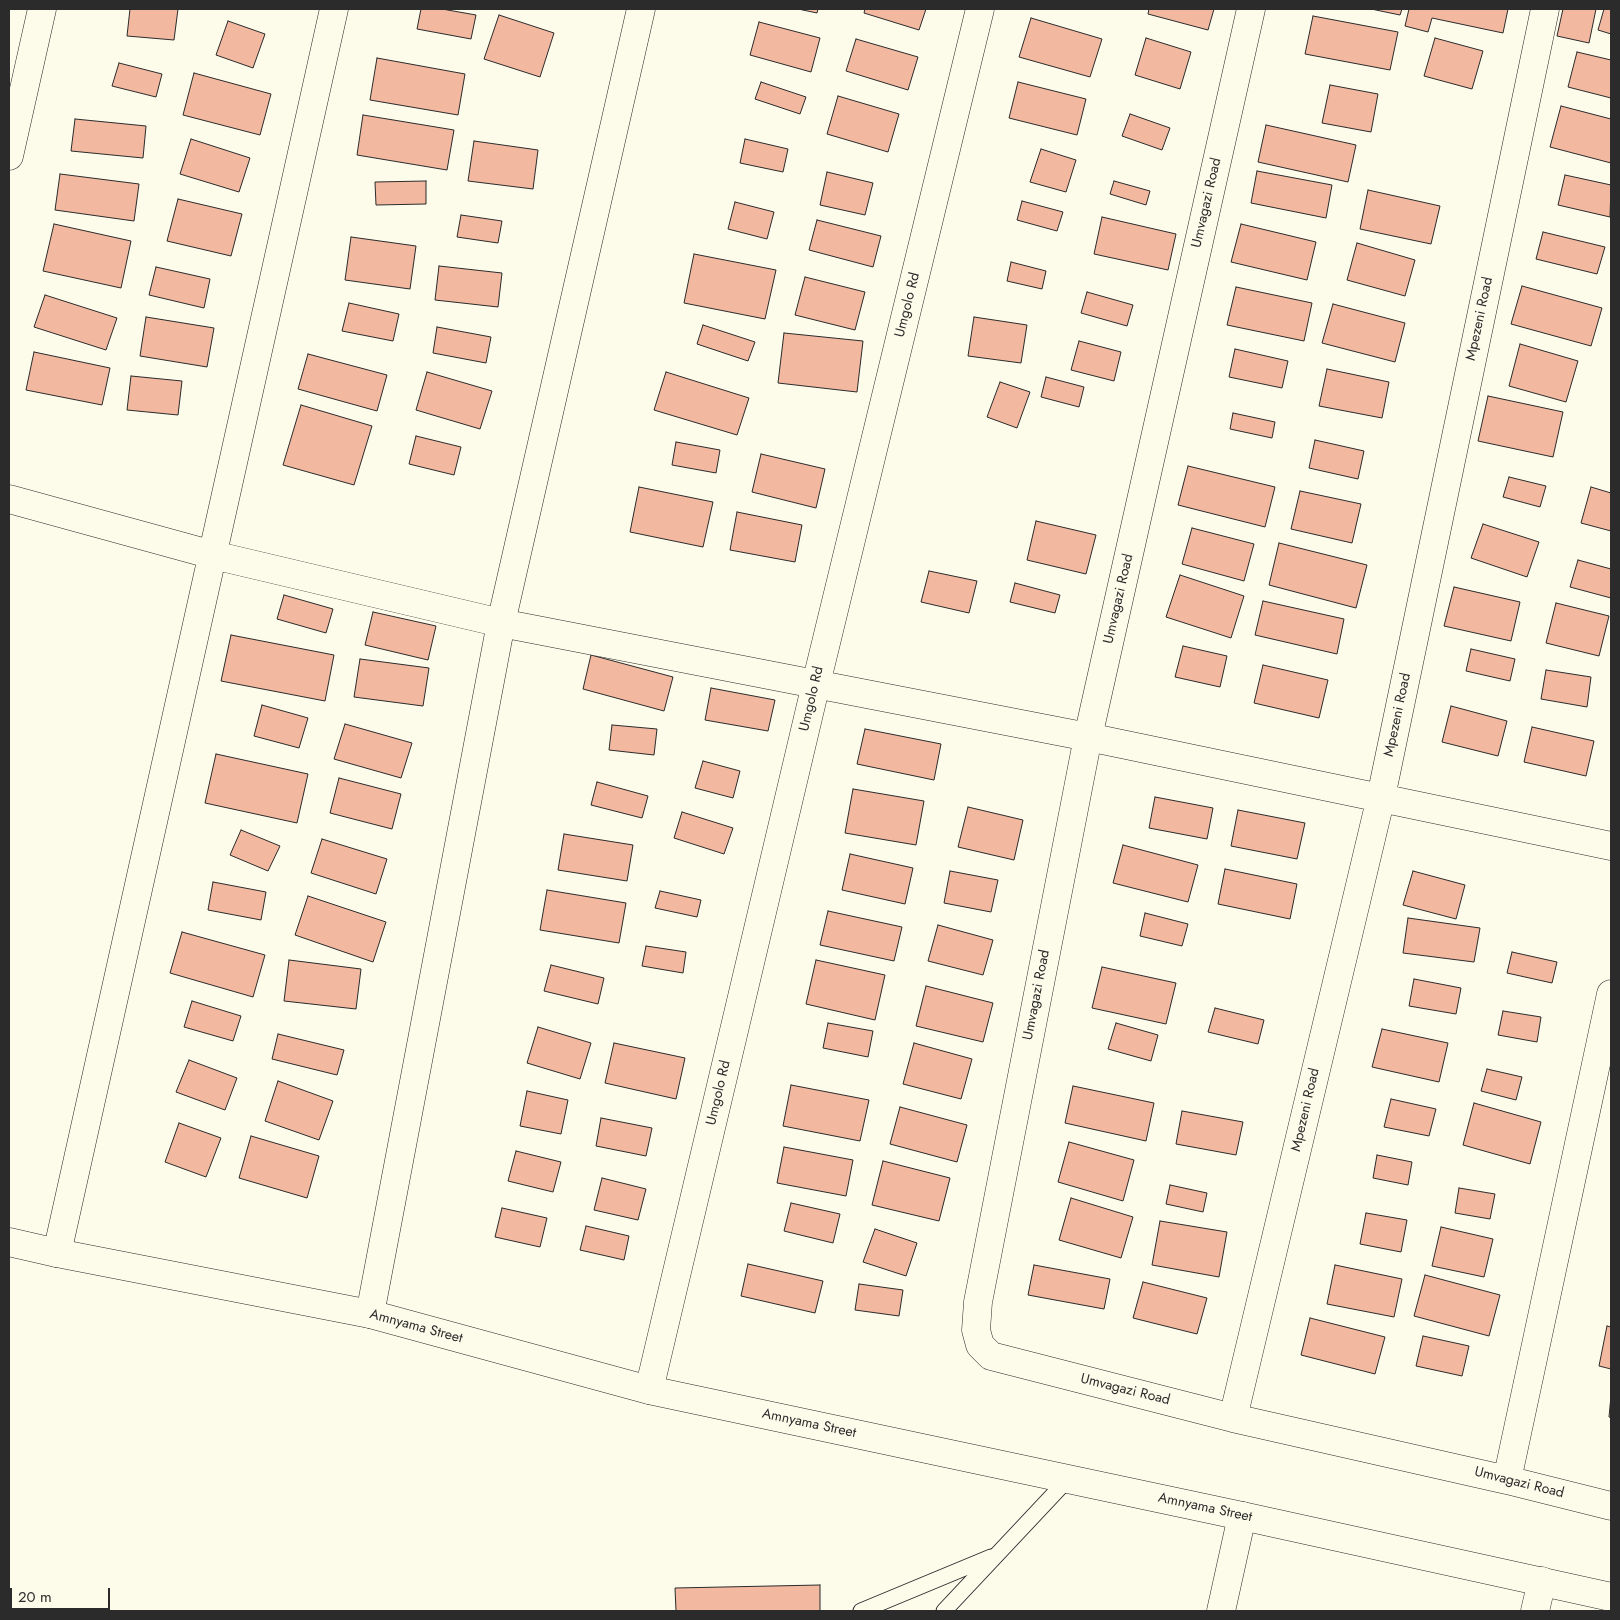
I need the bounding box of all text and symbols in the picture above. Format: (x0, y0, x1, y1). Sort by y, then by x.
street label: Umvagazi Road (1189, 156, 1225, 250)
street label: Umgolo Rd (892, 271, 924, 339)
street label: Mpezeni Road (1463, 276, 1497, 362)
street label: Umvagazi Road (1101, 552, 1137, 646)
street label: Umgolo Rd (796, 665, 828, 733)
street label: Mpezeni Road (1381, 672, 1415, 758)
street label: Umvagazi Road (1020, 948, 1054, 1042)
street label: Umgolo Rd (703, 1059, 735, 1127)
street label: Mpezeni Road (1288, 1067, 1324, 1153)
street label: Amnyama Street (368, 1307, 464, 1347)
street label: Umvagazi Road (1078, 1371, 1172, 1409)
street label: Amnyama Street (761, 1406, 857, 1442)
street label: Umvagazi Road (1472, 1464, 1566, 1502)
street label: Amnyama Street (1157, 1490, 1253, 1526)
scale bar (12, 1578, 112, 1610)
text: 20 m (18, 1586, 52, 1608)

